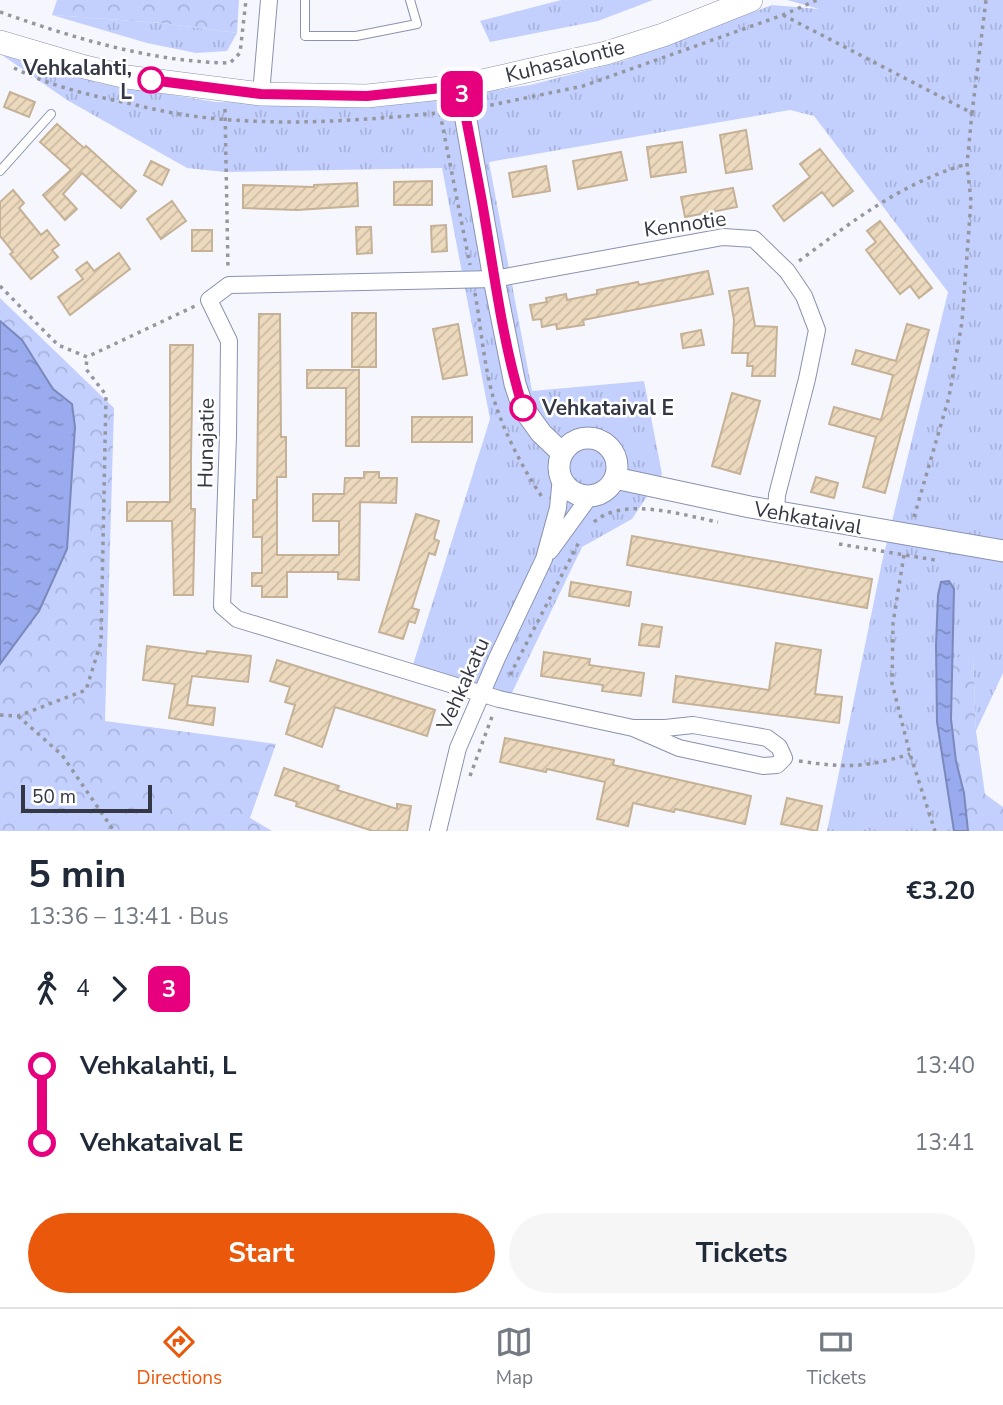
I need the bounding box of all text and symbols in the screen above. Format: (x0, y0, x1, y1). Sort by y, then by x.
street label: Kuhasalontie (502, 33, 628, 89)
place label: Vehkalahti, L (22, 54, 132, 106)
marker: Vehkalahti, L (138, 67, 164, 93)
line badge: 3 (439, 71, 485, 117)
text: 3 (455, 78, 469, 110)
street label: Kennotie (642, 204, 728, 244)
place label: Vehkataival E (541, 394, 674, 422)
marker: Vehkataival E (510, 395, 536, 421)
street label: Hunajatie (191, 398, 221, 488)
street label: Vehkataival (751, 495, 865, 541)
street label: Vehkakatu (430, 633, 496, 736)
scale bar (21, 782, 152, 814)
text: 50 m (32, 784, 76, 810)
text: 5 min (28, 849, 126, 900)
text: €3.20 (906, 873, 975, 908)
text: 13:36 – 13:41 · Bus (28, 901, 229, 932)
icon: walk (28, 970, 66, 1008)
icon: forward (100, 970, 138, 1008)
text: 4 (76, 973, 90, 1004)
text: 3 (162, 973, 176, 1005)
text: Vehkalahti, L (80, 1048, 237, 1083)
text: 13:40 (915, 1050, 975, 1081)
text: Vehkataival E (80, 1125, 244, 1160)
text: 13:41 (915, 1127, 975, 1158)
button: Start (28, 1213, 495, 1293)
button: Tickets (509, 1213, 975, 1293)
tab: Directions (137, 1323, 222, 1391)
tab: Map (495, 1323, 533, 1391)
tab: Tickets (807, 1323, 866, 1391)

